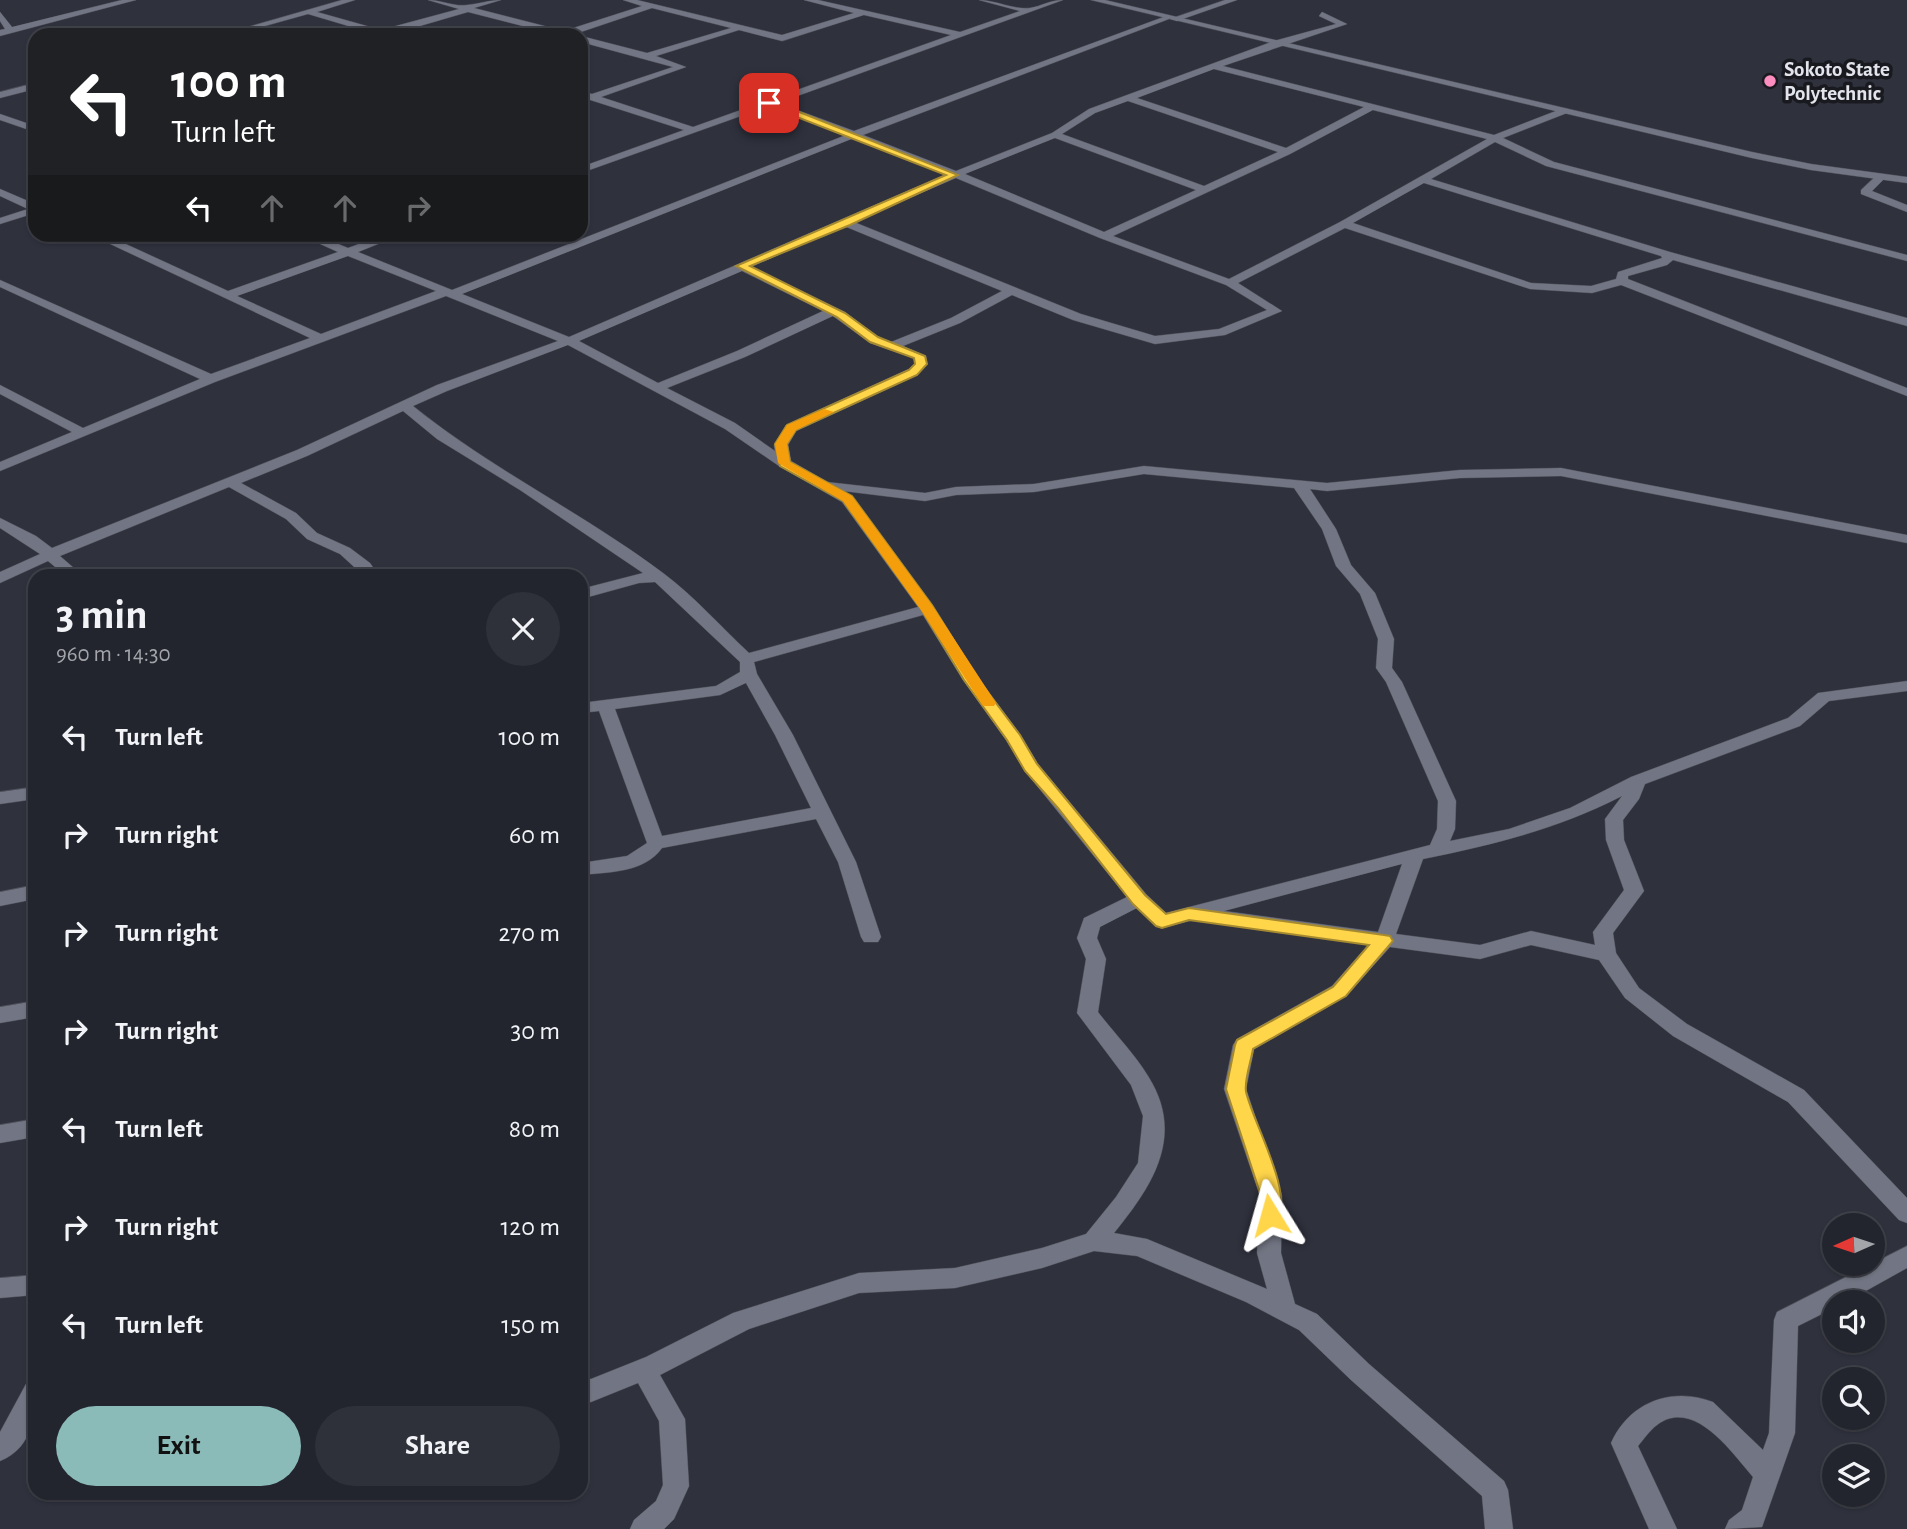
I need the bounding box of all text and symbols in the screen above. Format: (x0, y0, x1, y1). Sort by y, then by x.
icon: left (56, 56, 147, 147)
text: 100 m (171, 58, 287, 107)
place label: Sokoto State Polytechnic (1784, 59, 1890, 104)
pin (739, 73, 799, 133)
marker: Sokoto State Polytechnic (1762, 73, 1778, 89)
icon: arrive (750, 84, 788, 122)
text: Turn left (171, 116, 275, 148)
icon: left (180, 189, 218, 227)
icon: ahead (253, 189, 291, 227)
icon: ahead (326, 189, 364, 227)
icon: right (399, 189, 437, 227)
button: close (486, 592, 560, 666)
text: 3 min (56, 594, 148, 636)
text: 960 m · 14:30 (56, 643, 171, 666)
icon: left (56, 718, 94, 756)
text: Turn left (115, 724, 203, 750)
text: 100 m (499, 724, 560, 750)
icon: right (56, 816, 94, 854)
text: Turn right (115, 822, 218, 848)
text: 60 m (509, 822, 560, 848)
icon: right (56, 914, 94, 952)
text: Turn right (115, 920, 218, 946)
text: 270 m (499, 920, 560, 946)
icon: right (56, 1012, 94, 1050)
text: Turn right (115, 1018, 218, 1044)
text: 30 m (510, 1018, 560, 1044)
icon: left (56, 1110, 94, 1148)
text: Turn left (115, 1116, 203, 1142)
text: 80 m (509, 1116, 560, 1142)
position arrow (1233, 1178, 1307, 1252)
icon: right (56, 1208, 94, 1246)
north arrow (1822, 1213, 1885, 1276)
map controls (1822, 1213, 1885, 1507)
text: Turn right (115, 1214, 218, 1240)
text: 120 m (500, 1214, 560, 1240)
button: sound (1822, 1290, 1885, 1353)
icon: left (56, 1306, 94, 1344)
text: Turn left (115, 1312, 203, 1338)
text: 150 m (501, 1312, 560, 1338)
button: search (1822, 1367, 1885, 1430)
button: Exit (56, 1406, 301, 1486)
button: Share (315, 1406, 560, 1486)
button: layers (1822, 1444, 1885, 1507)

